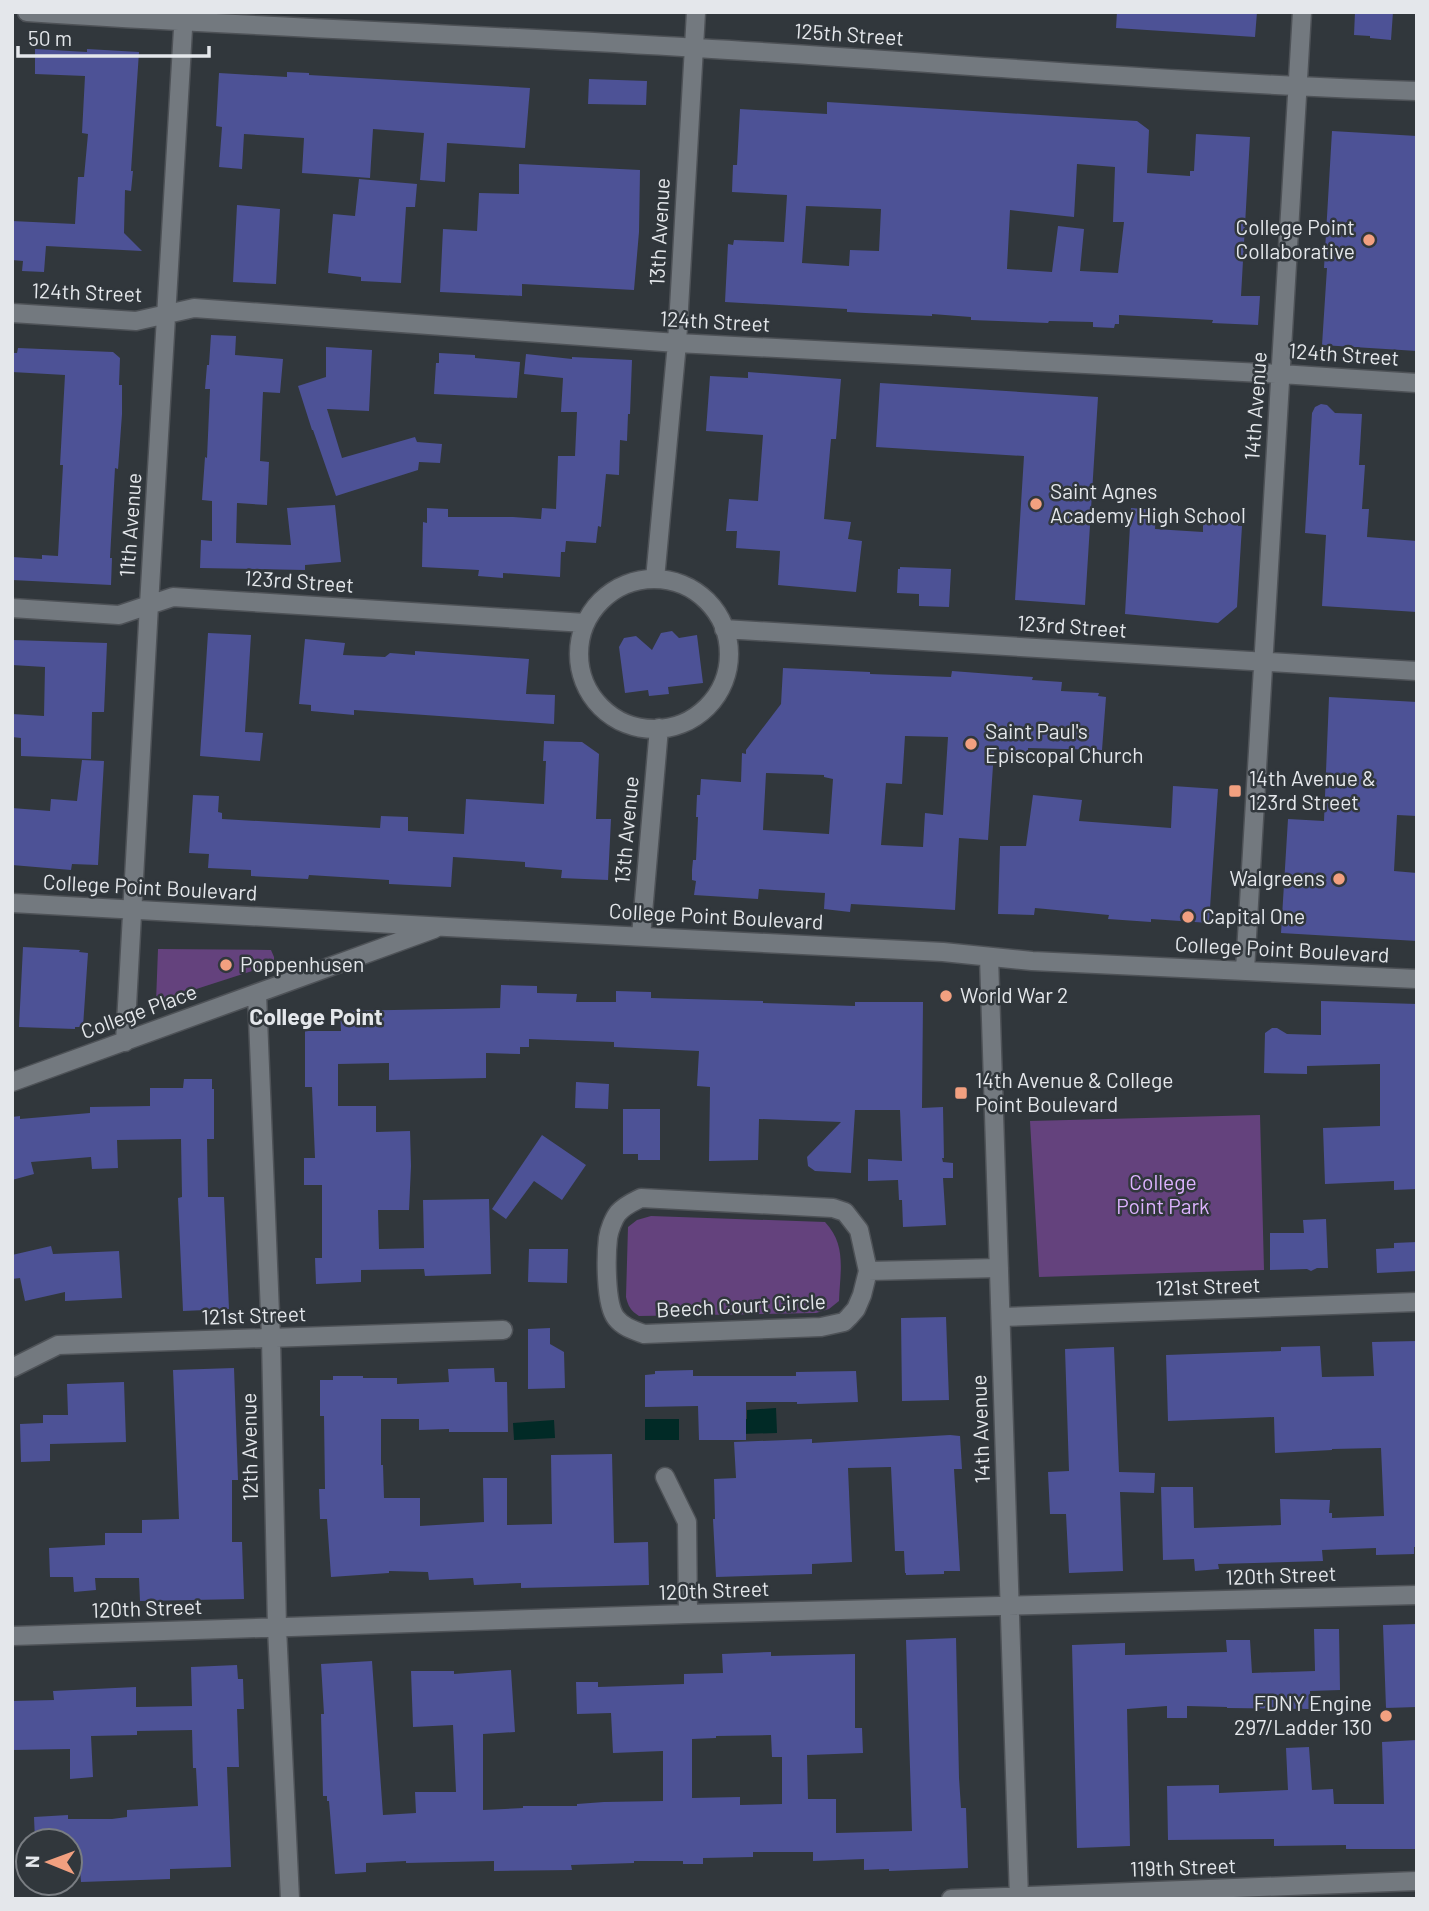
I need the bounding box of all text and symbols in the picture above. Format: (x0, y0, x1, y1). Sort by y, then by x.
scale bar (18, 14, 208, 58)
street label: 125th Street (793, 17, 905, 50)
text: 50 m (28, 25, 72, 50)
street label: 13th Avenue (643, 177, 674, 287)
place label: College Point Collaborative (1236, 214, 1355, 263)
marker: College Point Collaborative (1361, 232, 1377, 248)
street label: 124th Street (31, 277, 143, 306)
street label: 124th Street (659, 305, 771, 336)
street label: 124th Street (1288, 337, 1400, 370)
street label: 14th Avenue (1238, 351, 1271, 461)
street label: 11th Avenue (113, 472, 146, 578)
place label: Saint Agnes Academy High School (1050, 478, 1246, 527)
marker: Saint Agnes Academy High School (1028, 496, 1044, 512)
street label: 123rd Street (243, 564, 355, 597)
street label: 123rd Street (1016, 609, 1128, 642)
place label: Saint Paul's Episcopal Church (985, 718, 1144, 767)
marker: Saint Paul's Episcopal Church (963, 736, 979, 752)
place label: 14th Avenue & 123rd Street (1249, 765, 1376, 814)
street label: 13th Avenue (608, 775, 643, 885)
marker: 14th Avenue & 123rd Street (1227, 783, 1243, 799)
place label: Walgreens (1229, 865, 1325, 890)
street label: College Point Boulevard (42, 868, 258, 905)
marker: Walgreens (1331, 871, 1347, 887)
street label: College Point Boulevard (608, 897, 824, 934)
place label: Capital One (1202, 903, 1305, 928)
marker: Capital One (1180, 909, 1196, 925)
street label: College Point Boulevard (1174, 930, 1390, 967)
place label: Poppenhusen (240, 951, 364, 976)
marker: Poppenhusen (218, 957, 234, 973)
street label: College Place (77, 978, 200, 1043)
place label: World War 2 (960, 982, 1068, 1007)
marker: World War 2 (938, 988, 954, 1004)
district label: College Point (249, 1002, 383, 1030)
place label: 14th Avenue & College Point Boulevard (975, 1067, 1174, 1116)
marker: 14th Avenue & College Point Boulevard (953, 1085, 969, 1101)
park label: College Point Park (1116, 1169, 1210, 1218)
street label: 121st Street (1155, 1271, 1261, 1300)
street label: Beech Court Circle (655, 1288, 826, 1321)
street label: 121st Street (201, 1300, 307, 1329)
street label: 14th Avenue (965, 1374, 994, 1484)
street label: 12th Avenue (235, 1393, 262, 1501)
street label: 120th Street (1225, 1560, 1337, 1589)
street label: 120th Street (658, 1575, 770, 1604)
street label: 120th Street (91, 1593, 203, 1622)
place label: FDNY Engine 297/Ladder 130 (1234, 1690, 1372, 1739)
marker: FDNY Engine 297/Ladder 130 (1378, 1708, 1394, 1724)
north arrow (14, 1827, 84, 1897)
street label: 119th Street (1129, 1852, 1236, 1881)
text: N (20, 1855, 43, 1868)

